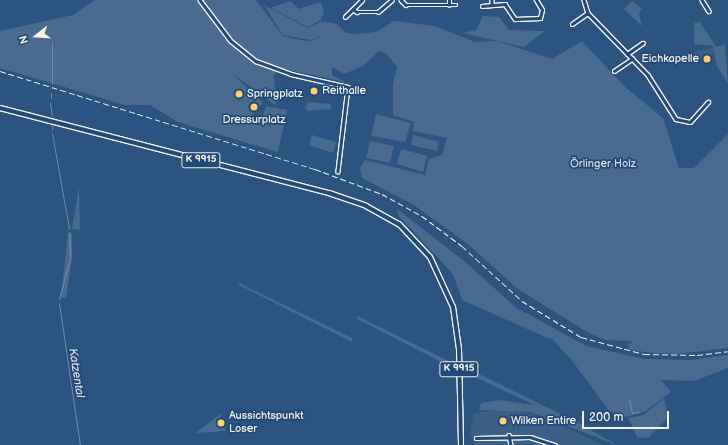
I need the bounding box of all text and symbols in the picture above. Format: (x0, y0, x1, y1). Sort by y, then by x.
north arrow (16, 16, 56, 56)
text: N (17, 34, 31, 46)
place label: Eichkapelle (642, 52, 699, 66)
marker: Eichkapelle (702, 54, 712, 64)
place label: Reithalle (322, 84, 366, 98)
marker: Reithalle (309, 86, 319, 96)
place label: Springplatz (247, 87, 303, 101)
marker: Springplatz (234, 89, 244, 99)
marker: Dressurplatz (249, 102, 259, 112)
place label: Dressurplatz (223, 113, 285, 127)
road number: K 9915 (181, 152, 221, 168)
park label: Örlinger Holz (570, 157, 636, 171)
water label: Katzental (65, 347, 87, 399)
road number: K 9915 (439, 361, 479, 377)
scale bar (584, 403, 671, 429)
place label: Aussichtspunkt Loser (229, 410, 304, 436)
text: 200 m (589, 410, 623, 425)
place label: Wilken Entire (511, 414, 576, 428)
marker: Wilken Entire (498, 416, 508, 426)
marker: Aussichtspunkt Loser (216, 418, 226, 428)

